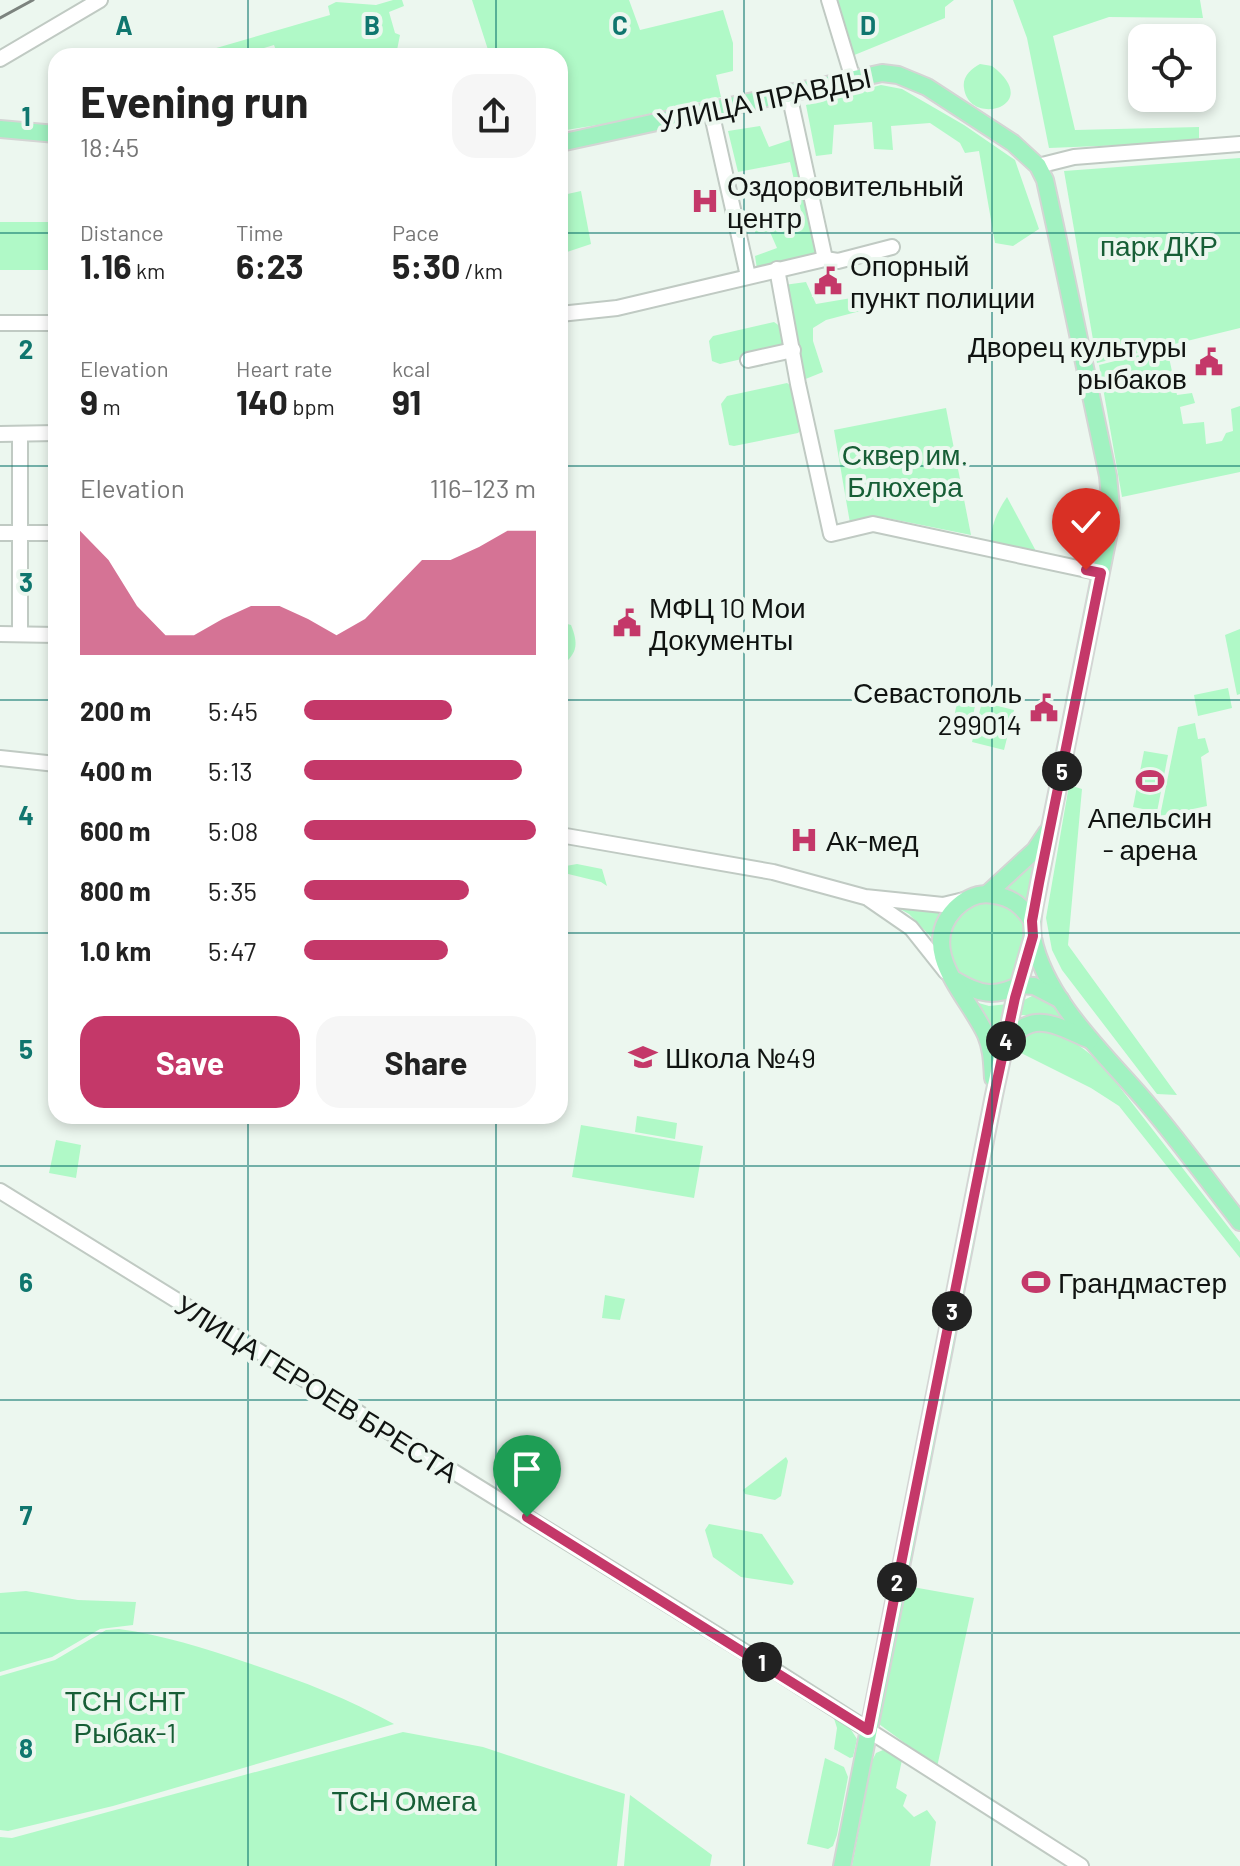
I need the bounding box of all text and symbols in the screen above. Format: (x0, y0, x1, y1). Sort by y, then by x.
text: A (115, 9, 133, 40)
text: B (364, 9, 380, 40)
text: C (612, 9, 628, 40)
text: D (860, 9, 876, 40)
map controls (1128, 24, 1216, 112)
button: locate (1128, 24, 1216, 112)
street label: УЛИЦА ПРАВДЫ (654, 60, 874, 138)
text: Evening run (80, 74, 309, 127)
button: share (452, 74, 536, 158)
text: 1 (21, 100, 31, 131)
text: 18:45 (80, 131, 139, 162)
place label: Оздоровительный центр (727, 168, 964, 234)
hospital icon: Оздоровительный центр (690, 186, 720, 216)
text: Distance (80, 219, 164, 245)
text: Time (236, 219, 284, 245)
text: Pace (392, 219, 439, 245)
park label: парк ДКР (1100, 228, 1218, 262)
text: 1.16 (80, 245, 132, 286)
text: 6:23 (236, 245, 304, 286)
text: 5:30 (392, 245, 460, 286)
place label: Опорный пункт полиции (850, 248, 1035, 314)
text: km (132, 257, 165, 283)
text: /km (460, 257, 503, 283)
public building icon: Опорный пункт полиции (813, 266, 843, 296)
place label: Дворец культуры рыбаков (968, 329, 1187, 395)
text: 2 (19, 333, 33, 364)
public building icon: Дворец культуры рыбаков (1194, 347, 1224, 377)
text: Elevation (80, 355, 169, 381)
text: Heart rate (236, 355, 333, 381)
text: kcal (392, 355, 430, 381)
text: 9 (80, 381, 98, 422)
text: 140 (236, 381, 288, 422)
text: 91 (392, 381, 421, 422)
text: m (98, 393, 121, 419)
text: bpm (288, 393, 335, 419)
park label: Сквер им. Блюхера (842, 437, 968, 503)
text: Elevation (80, 472, 185, 503)
text: 116–123 m (430, 472, 536, 503)
pin (1052, 488, 1120, 570)
icon: check (1064, 500, 1108, 544)
text: 3 (19, 566, 33, 597)
place label: МФЦ 10 Мои Документы (649, 590, 806, 656)
public building icon: МФЦ 10 Мои Документы (612, 608, 642, 638)
place label: Севастополь 299014 (853, 675, 1022, 741)
public building icon: Севастополь 299014 (1029, 693, 1059, 723)
text: 200 m (80, 695, 151, 726)
text: 5:45 (208, 695, 258, 726)
pin: 5 (1042, 751, 1082, 791)
text: 400 m (80, 755, 152, 786)
text: 5:13 (208, 755, 253, 786)
text: 5 (1056, 758, 1068, 784)
sports icon: Апельсин - арена (1135, 766, 1165, 796)
text: 4 (18, 799, 34, 830)
place label: Апельсин - арена (1088, 800, 1212, 866)
text: 600 m (80, 815, 151, 846)
text: 5:08 (208, 815, 258, 846)
place label: Ак-мед (826, 823, 919, 857)
hospital icon: Ак-мед (789, 825, 819, 855)
text: 800 m (80, 875, 151, 906)
text: 5:35 (208, 875, 257, 906)
text: 1.0 km (80, 935, 151, 966)
text: 5:47 (208, 935, 256, 966)
button: Save (80, 1016, 300, 1108)
button: Share (316, 1016, 536, 1108)
pin: 4 (986, 1021, 1026, 1061)
text: 4 (999, 1028, 1013, 1054)
text: 5 (19, 1033, 33, 1064)
place label: Школа №49 (665, 1040, 816, 1074)
school or university icon: Школа №49 (628, 1042, 658, 1072)
place label: Грандмастер (1058, 1265, 1227, 1299)
text: 6 (19, 1266, 33, 1297)
sports icon: Грандмастер (1021, 1267, 1051, 1297)
street label: УЛИЦА ГЕРОЕВ БРЕСТА (169, 1287, 465, 1489)
pin: 3 (932, 1291, 972, 1331)
text: 3 (946, 1298, 958, 1324)
pin (493, 1435, 561, 1517)
icon: arrive (505, 1447, 549, 1491)
text: 7 (20, 1499, 33, 1530)
pin: 2 (877, 1562, 917, 1602)
text: 2 (891, 1569, 903, 1595)
pin: 1 (742, 1642, 782, 1682)
text: 1 (758, 1649, 766, 1675)
park label: ТСН СНТ Рыбак-1 (65, 1683, 185, 1749)
text: 8 (19, 1732, 33, 1763)
park label: ТСН Омега (332, 1783, 477, 1817)

